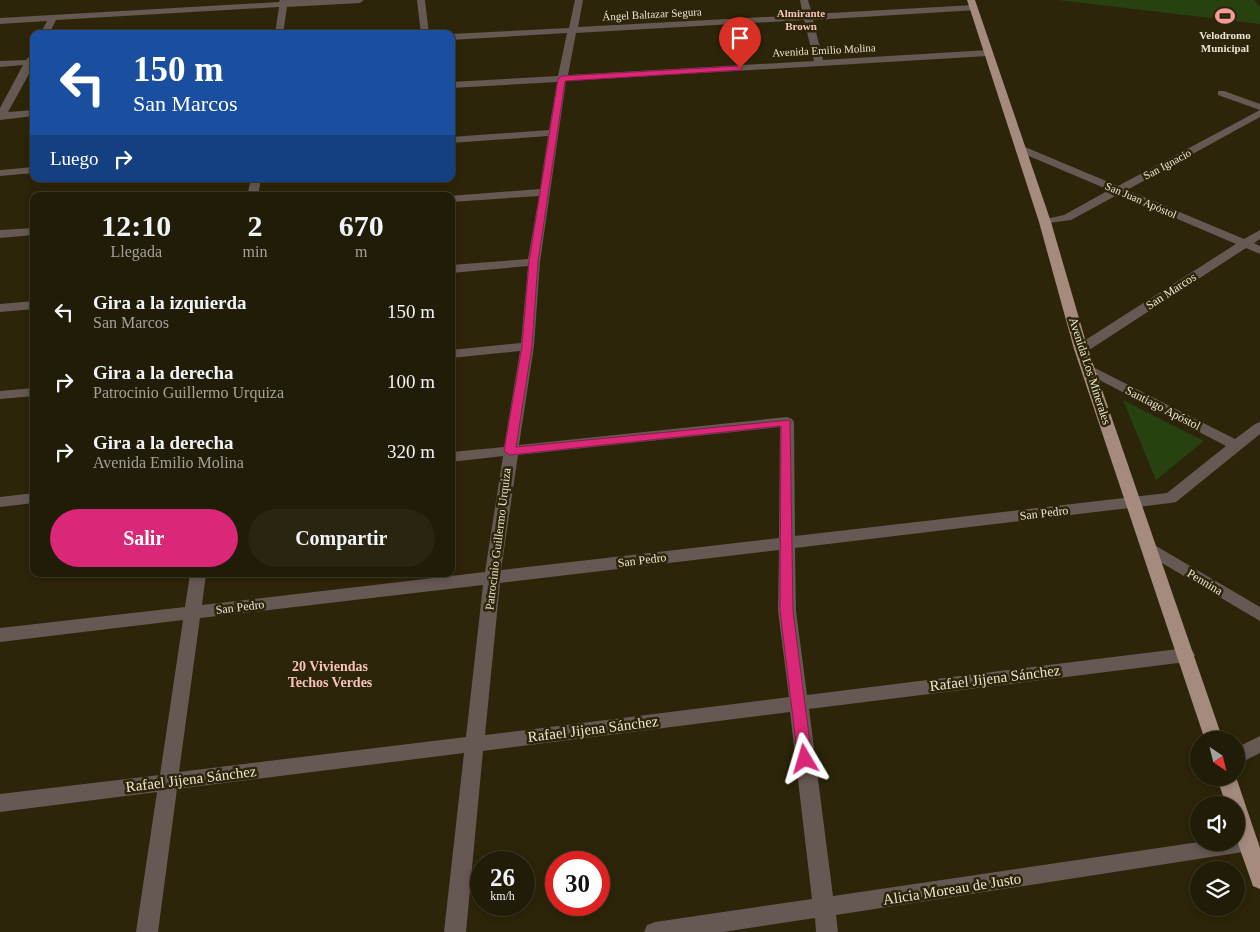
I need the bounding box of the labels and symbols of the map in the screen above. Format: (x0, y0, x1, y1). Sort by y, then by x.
street label: Ángel Baltazar Segura (602, 5, 702, 23)
sports icon: Velodromo Municipal (1214, 5, 1236, 27)
district label: Almirante Brown (777, 7, 825, 32)
pin (719, 17, 761, 68)
place label: Velodromo Municipal (1199, 29, 1251, 54)
street label: Avenida Emilio Molina (772, 41, 876, 59)
street label: San Ignacio (1141, 146, 1193, 182)
street label: San Juan Apóstol (1103, 180, 1179, 220)
street label: San Marcos (1143, 269, 1199, 312)
street label: Avenida Los Minerales (1066, 316, 1114, 427)
street label: Santiago Apóstol (1123, 383, 1203, 433)
street label: Patrocinio Guillermo Urquiza (482, 466, 514, 611)
street label: San Pedro (1019, 503, 1069, 523)
street label: San Pedro (617, 550, 667, 570)
street label: Pennina (1185, 566, 1226, 598)
street label: San Pedro (215, 597, 265, 617)
district label: 20 Viviendas Techos Verdes (288, 659, 373, 690)
street label: Rafael Jijena Sánchez (929, 662, 1062, 694)
street label: Rafael Jijena Sánchez (527, 713, 660, 745)
north arrow (1190, 731, 1245, 786)
position arrow (778, 732, 830, 784)
street label: Rafael Jijena Sánchez (125, 763, 258, 795)
speed limit sign: 30 (545, 851, 610, 916)
street label: Alicia Moreau de Justo (882, 870, 1022, 908)

